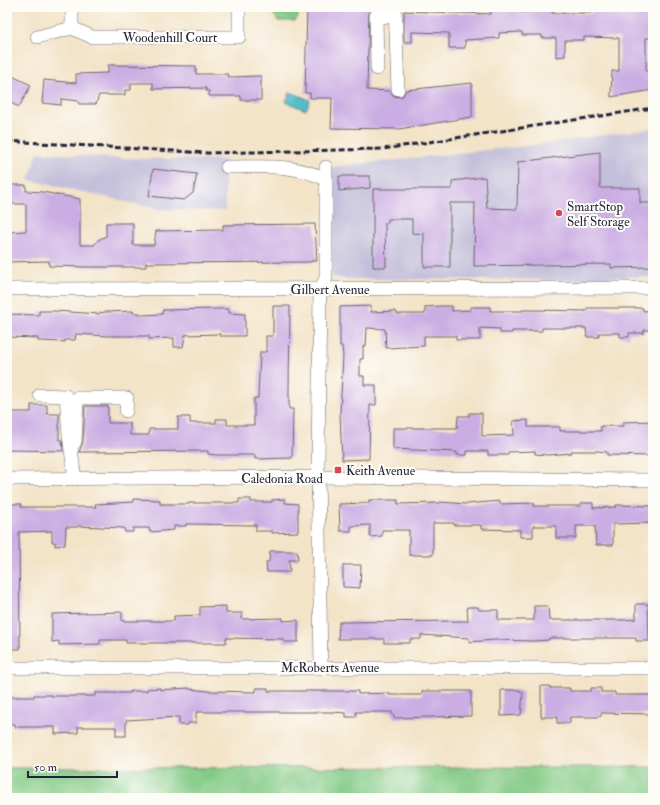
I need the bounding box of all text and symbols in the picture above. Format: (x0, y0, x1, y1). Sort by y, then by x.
street label: Woodenhill Court (122, 30, 217, 46)
place label: SmartStop Self Storage (567, 199, 630, 230)
marker: SmartStop Self Storage (554, 208, 564, 218)
street label: Gilbert Avenue (291, 282, 370, 298)
place label: Keith Avenue (346, 463, 416, 479)
marker: Keith Avenue (333, 465, 343, 475)
street label: Caledonia Road (241, 471, 323, 487)
street label: McRoberts Avenue (281, 660, 380, 676)
scale bar (28, 753, 117, 779)
text: 50 m (34, 760, 58, 775)

